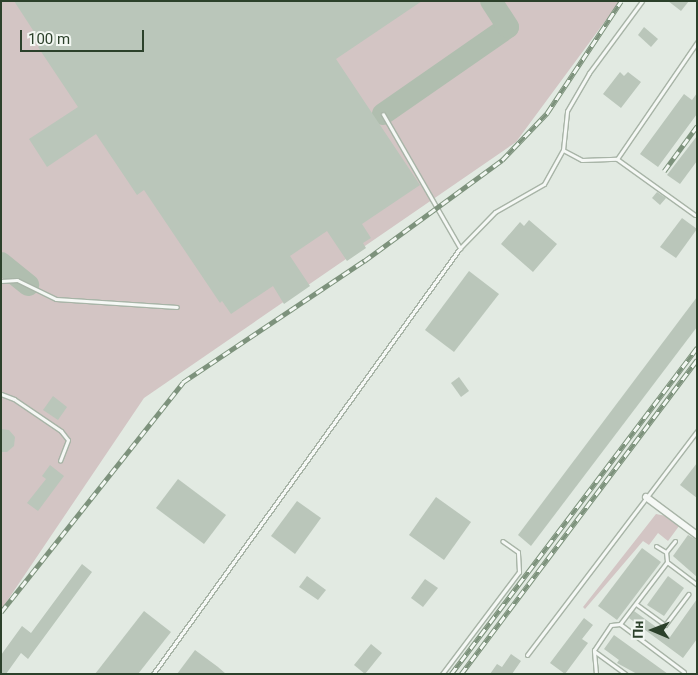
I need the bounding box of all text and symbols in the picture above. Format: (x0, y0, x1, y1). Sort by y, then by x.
scale bar (22, 20, 146, 52)
text: 100 m (28, 30, 70, 48)
north arrow (628, 605, 678, 655)
text: Пн (630, 621, 646, 639)

